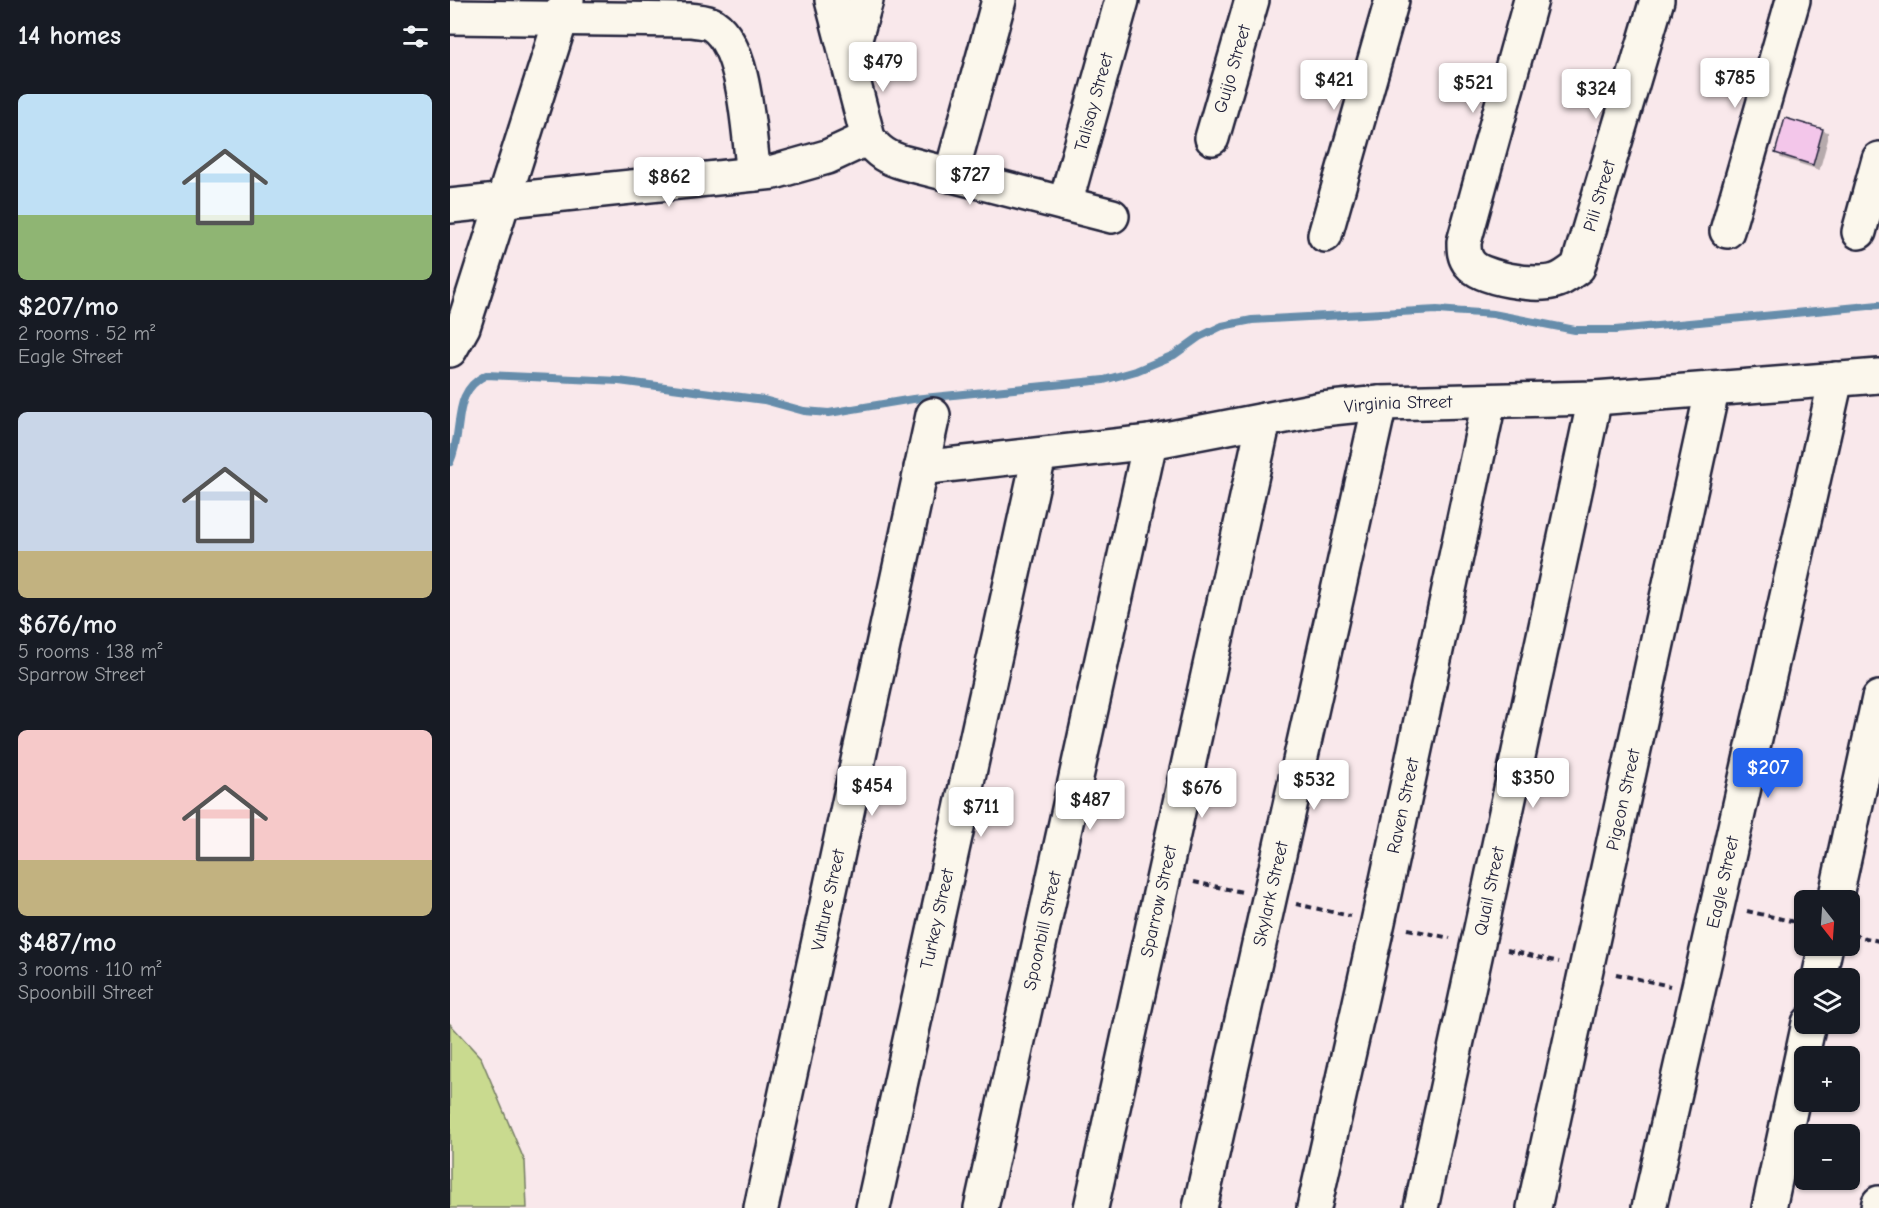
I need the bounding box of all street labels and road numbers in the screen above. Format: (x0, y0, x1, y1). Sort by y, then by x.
street label: Guijo Street (1210, 21, 1256, 116)
street label: Talisay Street (1070, 50, 1118, 154)
street label: Pili Street (1579, 157, 1620, 234)
street label: Virginia Street (1343, 391, 1453, 418)
street label: Pigeon Street (1602, 746, 1645, 852)
street label: Raven Street (1383, 755, 1424, 855)
street label: Eagle Street (1702, 833, 1744, 930)
street label: Skylark Street (1249, 839, 1293, 948)
street label: Sparrow Street (1136, 843, 1181, 959)
street label: Quail Street (1470, 844, 1509, 938)
street label: Vulture Street (807, 847, 850, 953)
street label: Turkey Street (916, 866, 959, 971)
street label: Spoonbill Street (1019, 868, 1066, 992)

